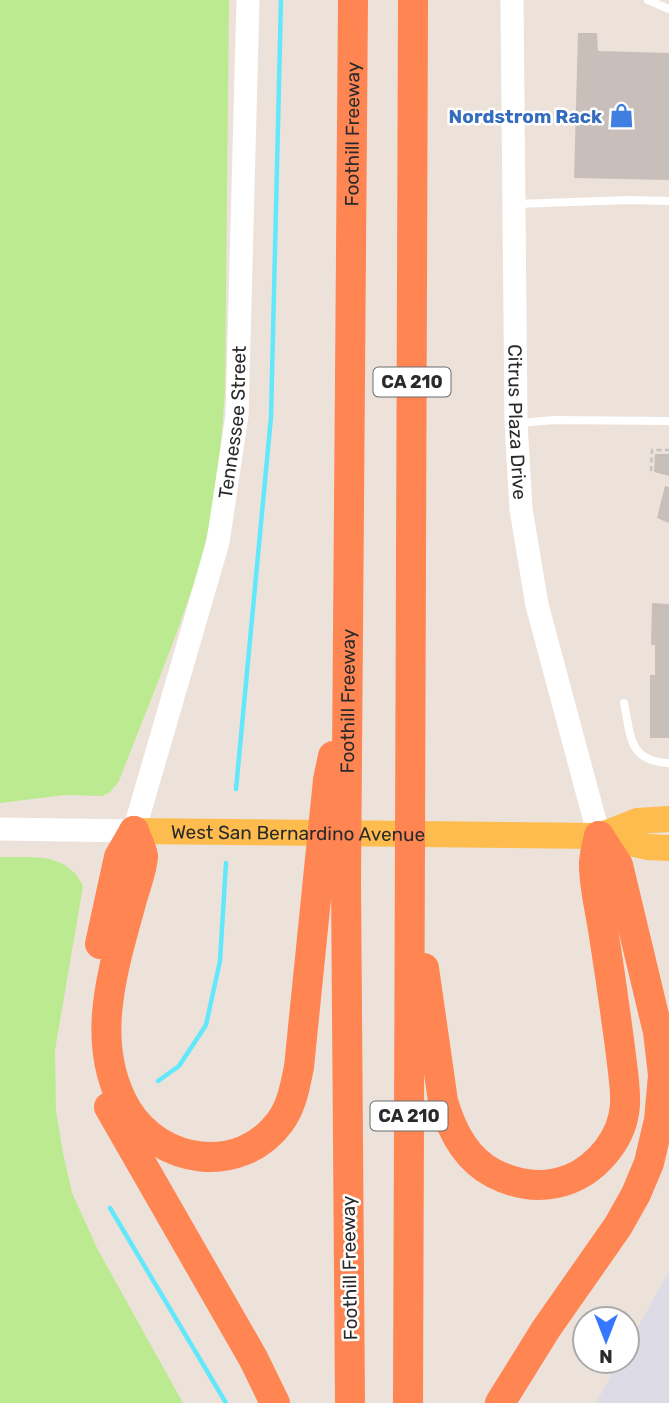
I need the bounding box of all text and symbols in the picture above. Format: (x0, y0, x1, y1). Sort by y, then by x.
street label: Foothill Freeway (340, 62, 365, 207)
shop icon: Nordstrom Rack (608, 102, 636, 130)
place label: Nordstrom Rack (449, 105, 602, 128)
street label: Citrus Plaza Drive (503, 344, 531, 500)
street label: Tennessee Street (214, 345, 251, 500)
road number: CA 210 (374, 368, 450, 396)
street label: Foothill Freeway (336, 629, 360, 774)
street label: West San Bernardino Avenue (171, 820, 425, 846)
road number: CA 210 (370, 1101, 448, 1130)
street label: Foothill Freeway (337, 1195, 362, 1341)
north arrow (571, 1305, 641, 1375)
text: N (599, 1345, 613, 1368)

